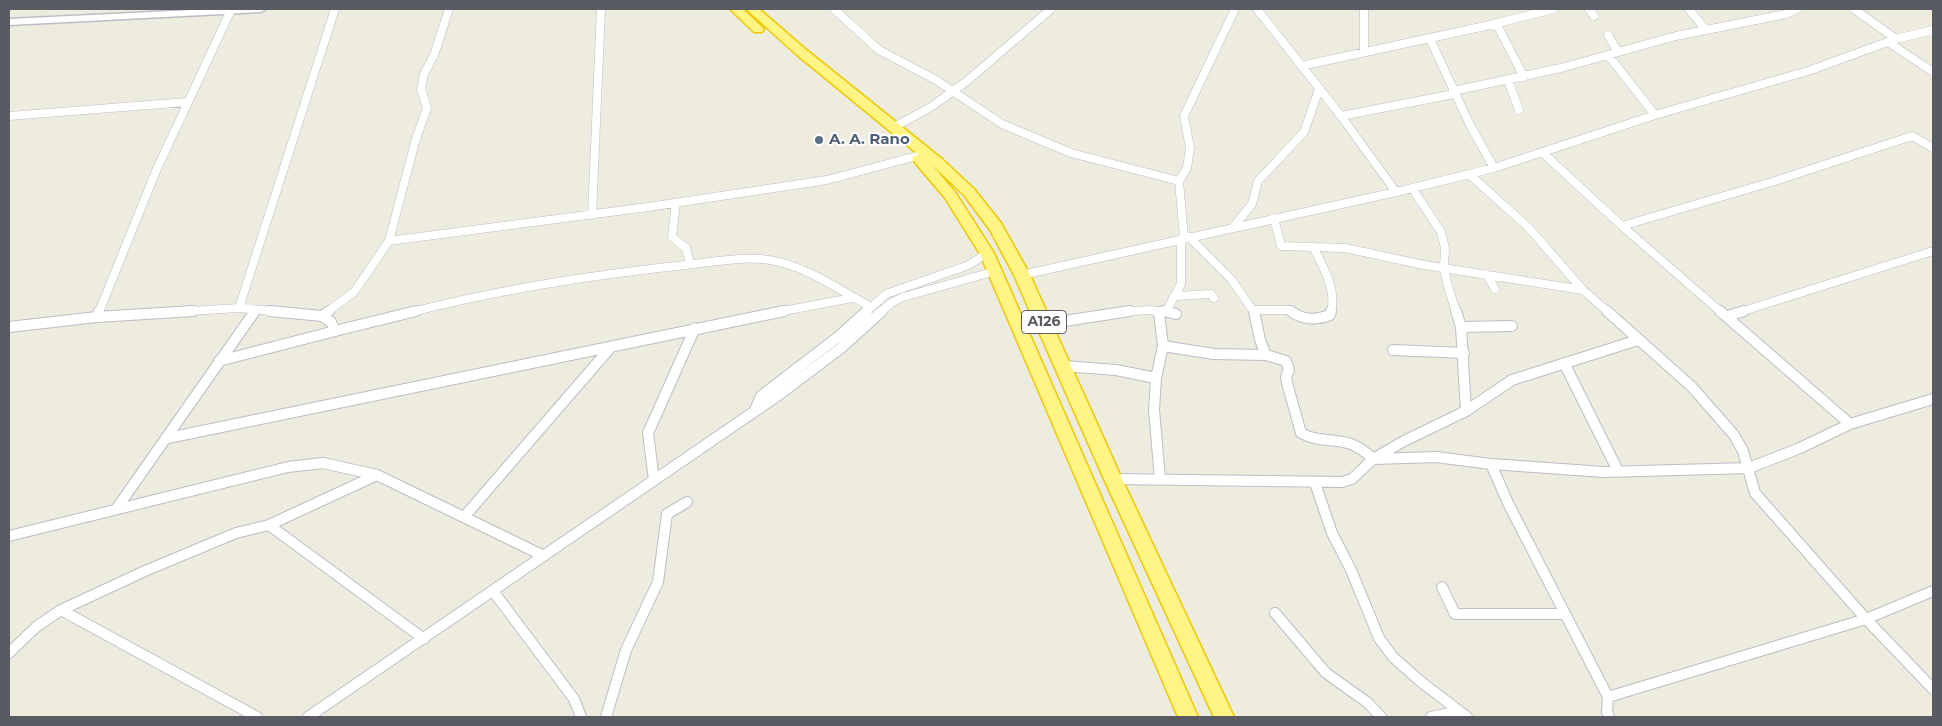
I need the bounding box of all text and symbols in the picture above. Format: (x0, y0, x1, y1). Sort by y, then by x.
place label: A. A. Rano (829, 131, 910, 149)
marker: A. A. Rano (813, 134, 825, 146)
road number: A126 (1022, 311, 1066, 334)

